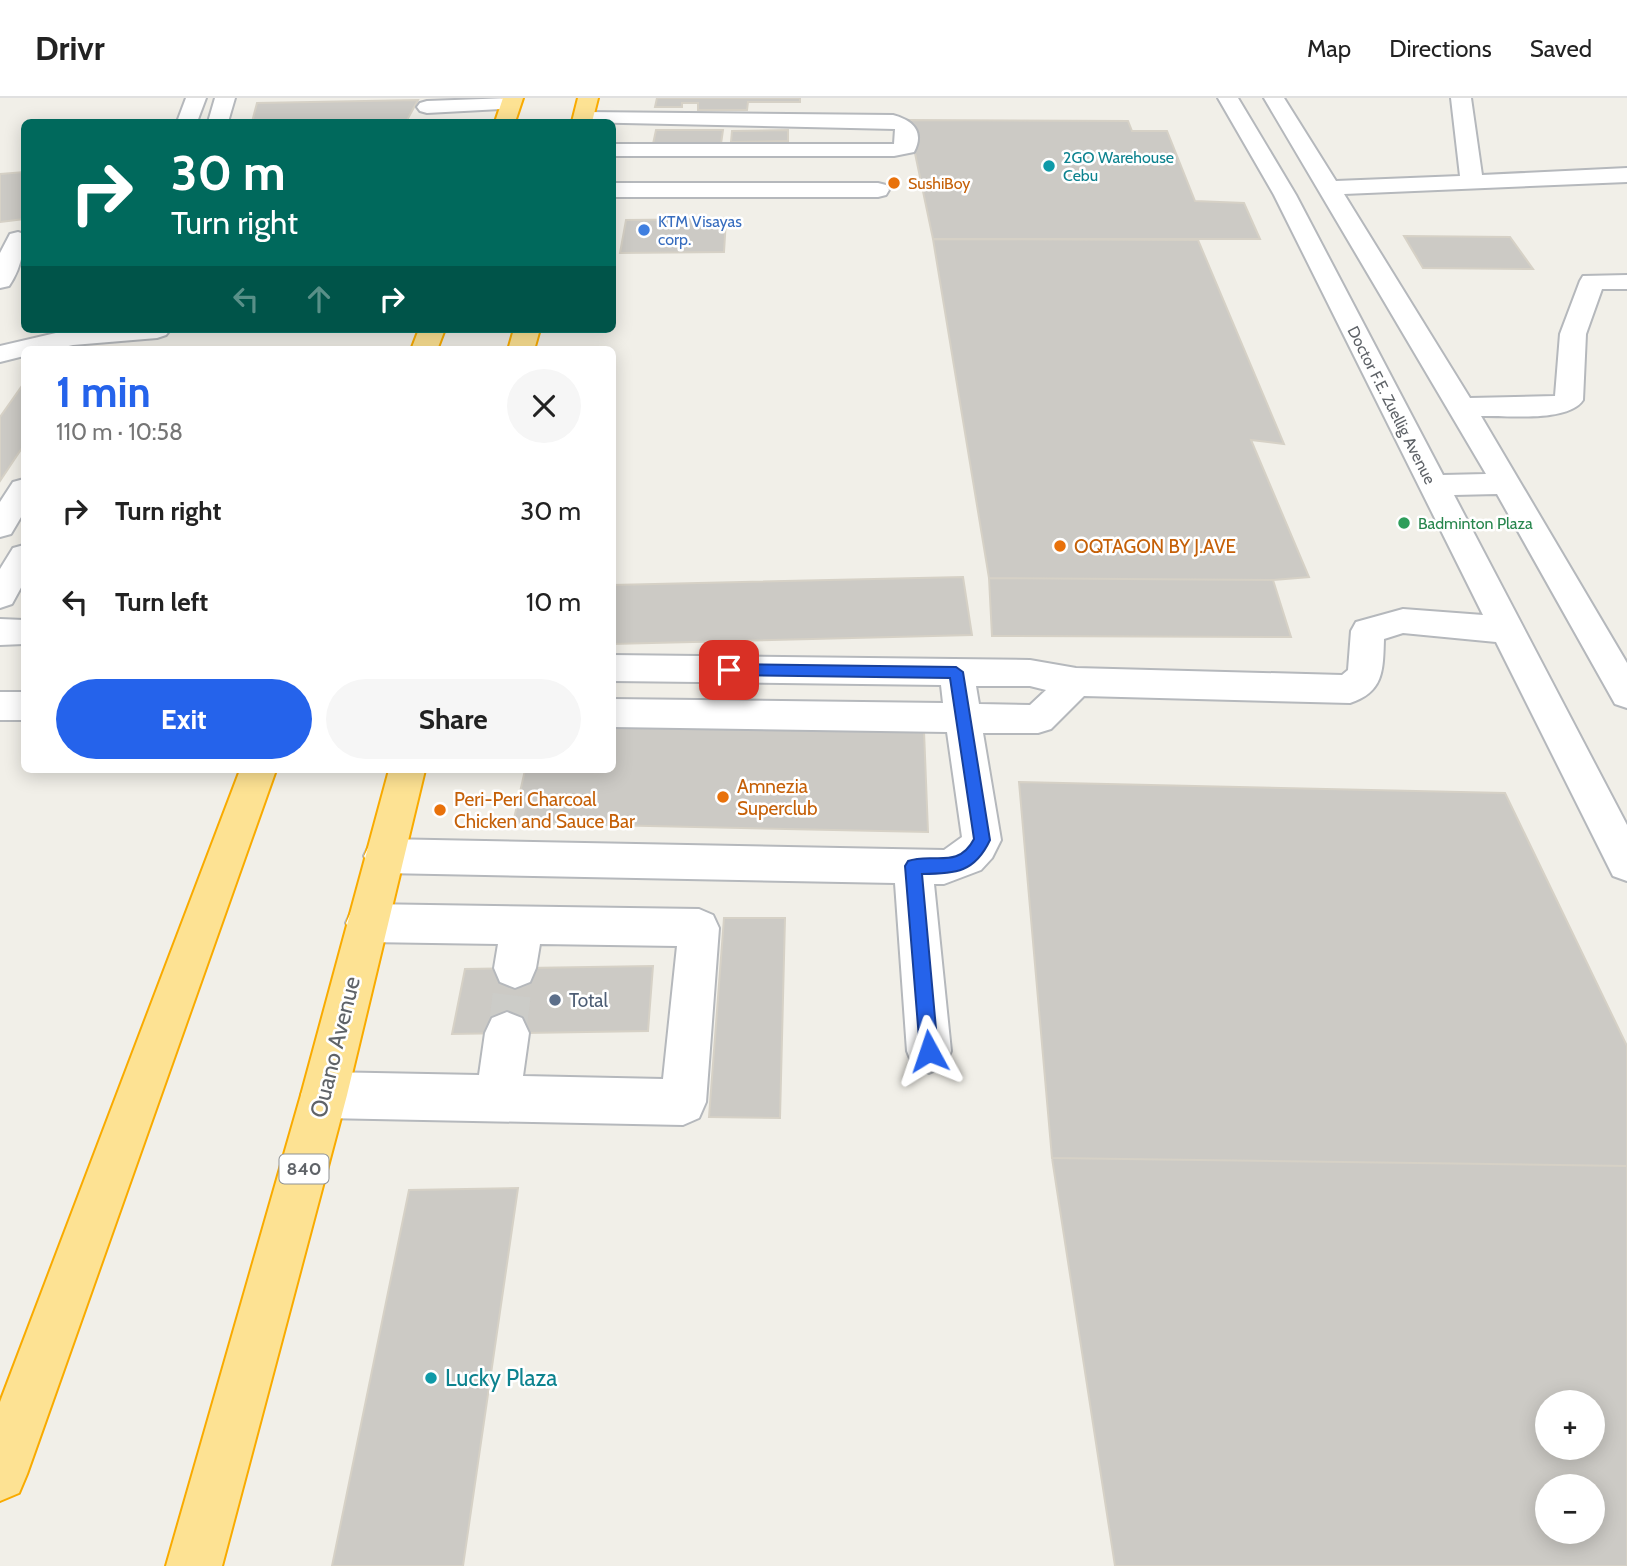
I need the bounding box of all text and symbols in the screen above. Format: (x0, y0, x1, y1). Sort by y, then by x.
text: Drivr (35, 28, 105, 68)
text: Map (1307, 34, 1351, 63)
text: Directions (1389, 34, 1492, 63)
text: Saved (1530, 34, 1592, 63)
text: 30 m (171, 143, 286, 202)
icon: right (56, 147, 147, 238)
place label: 2GO Warehouse Cebu (1063, 148, 1174, 185)
marker: 2GO Warehouse Cebu (1041, 158, 1057, 174)
place label: SushiBoy (908, 174, 970, 193)
marker: SushiBoy (886, 175, 902, 191)
text: Turn right (171, 203, 298, 242)
place label: KTM Visayas corp. (658, 212, 742, 249)
marker: KTM Visayas corp. (636, 222, 652, 238)
icon: left (227, 280, 265, 318)
icon: ahead (300, 280, 338, 318)
icon: right (373, 280, 411, 318)
street label: Doctor F.E. Zuellig Avenue (1343, 323, 1440, 487)
text: 1 min (56, 366, 151, 418)
button: close (507, 369, 581, 443)
text: 110 m · 10:58 (56, 418, 183, 446)
icon: right (56, 492, 94, 530)
text: Turn right (115, 495, 221, 527)
text: 30 m (520, 495, 581, 527)
place label: Badminton Plaza (1418, 514, 1533, 533)
marker: Badminton Plaza (1396, 515, 1412, 531)
place label: OQTAGON BY J.AVE (1074, 535, 1236, 558)
marker: OQTAGON BY J.AVE (1052, 538, 1068, 554)
icon: left (56, 583, 94, 621)
text: Turn left (115, 586, 208, 618)
text: 10 m (526, 586, 581, 618)
pin (699, 640, 759, 700)
icon: arrive (710, 651, 748, 689)
button: Exit (56, 679, 312, 759)
button: Share (326, 679, 581, 759)
place label: Amnezia Superclub (737, 775, 818, 820)
place label: Peri-Peri Charcoal Chicken and Sauce Bar (454, 788, 635, 833)
marker: Amnezia Superclub (715, 789, 731, 805)
marker: Peri-Peri Charcoal Chicken and Sauce Bar (432, 802, 448, 818)
street label: Ouano Avenue (304, 973, 366, 1120)
place label: Total (569, 989, 608, 1012)
marker: Total (547, 992, 563, 1008)
position arrow (892, 1014, 966, 1088)
road number: 840 (280, 1154, 328, 1184)
place label: Lucky Plaza (445, 1364, 557, 1392)
marker: Lucky Plaza (423, 1370, 439, 1386)
map controls (1535, 1390, 1605, 1544)
button: + (1535, 1390, 1605, 1460)
button: − (1535, 1474, 1605, 1544)

